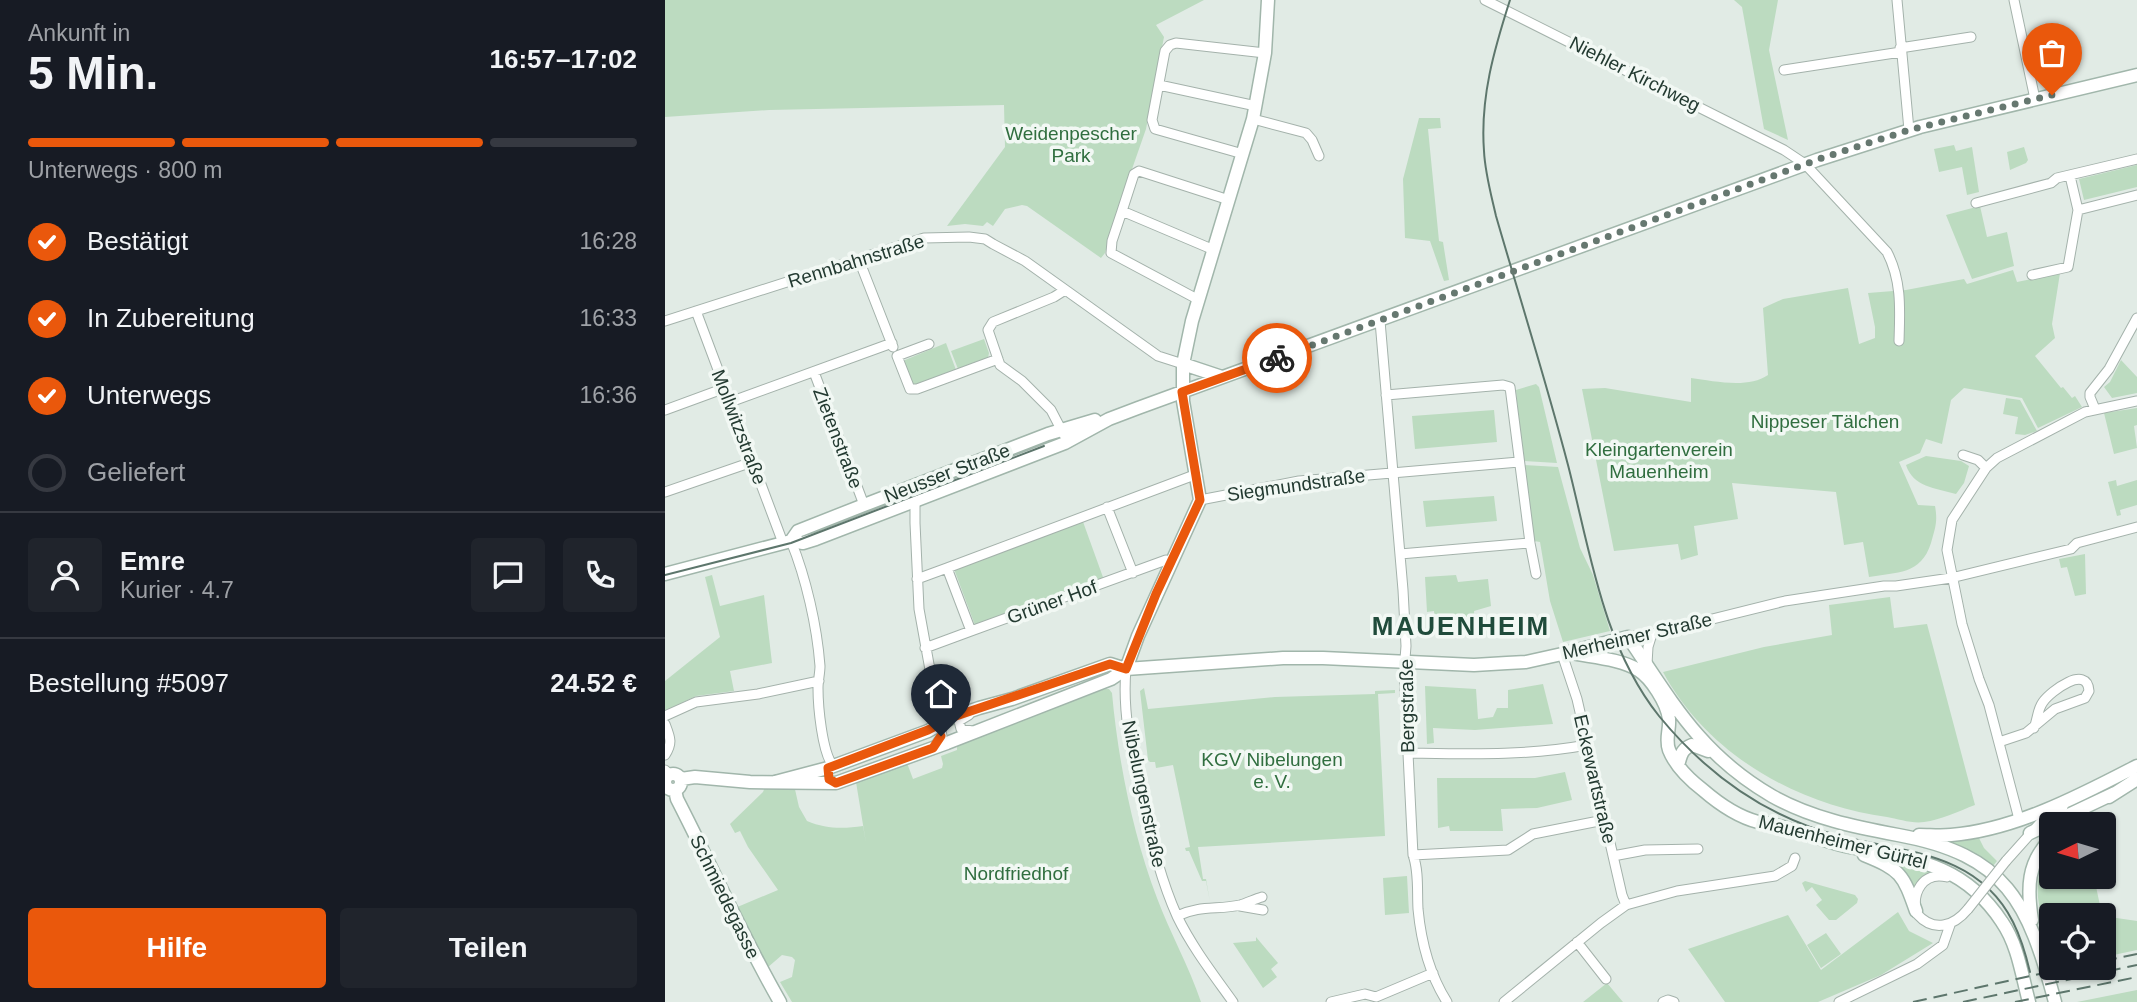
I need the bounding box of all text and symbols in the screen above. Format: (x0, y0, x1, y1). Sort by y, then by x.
text: Ankunft in (28, 20, 130, 46)
pin (2022, 23, 2082, 95)
street label: Niehler Kirchweg (1566, 32, 1704, 116)
icon: bag (2033, 34, 2071, 72)
text: 16:57–17:02 (490, 44, 637, 74)
text: 5 Min. (28, 47, 158, 99)
park label: Weidenpescher Park (1005, 123, 1138, 166)
text: Unterwegs · 800 m (28, 157, 222, 183)
icon: check (28, 223, 66, 261)
text: Bestätigt (87, 226, 188, 256)
text: 16:28 (579, 228, 637, 254)
street label: Rennbahnstraße (785, 230, 927, 292)
icon: check (28, 300, 66, 338)
text: In Zubereitung (87, 303, 255, 333)
text: 16:33 (579, 305, 637, 331)
courier (1242, 323, 1312, 393)
icon: bike (1258, 339, 1296, 377)
street label: Mollwitzstraße (707, 367, 771, 487)
icon: check (28, 377, 66, 415)
text: Unterwegs (87, 380, 211, 410)
text: 16:36 (579, 382, 637, 408)
street label: Zietenstraße (809, 384, 867, 492)
park label: Nippeser Tälchen (1751, 411, 1899, 432)
street label: Neusser Straße (881, 439, 1013, 507)
park label: Kleingartenverein Mauenheim (1585, 439, 1733, 482)
text: Geliefert (87, 457, 185, 487)
street label: Siegmundstraße (1226, 465, 1366, 505)
button: person (28, 538, 102, 612)
button: chat (471, 538, 545, 612)
button: phone (563, 538, 637, 612)
text: Emre (120, 546, 185, 576)
street label: Grüner Hof (1004, 576, 1100, 628)
text: Kurier · 4.7 (120, 577, 234, 603)
street label: Merheimer Straße (1560, 609, 1714, 663)
district label: MAUENHEIM (1372, 611, 1550, 641)
street label: Bergstraße (1396, 659, 1418, 753)
pin (911, 664, 971, 736)
text: Bestellung #5097 (28, 668, 229, 698)
text: 24.52 € (550, 668, 637, 698)
icon: home (922, 675, 960, 713)
street label: Eckewartstraße (1570, 712, 1620, 846)
street label: Nibelungenstraße (1118, 718, 1170, 870)
park label: KGV Nibelungen e. V. (1201, 749, 1343, 792)
street label: Mauenheimer Gürtel (1756, 811, 1930, 873)
north arrow (2039, 812, 2116, 889)
map controls (2039, 812, 2116, 980)
street label: Schmiedegasse (686, 832, 764, 962)
park label: Nordfriedhof (964, 863, 1069, 884)
button: locate (2039, 903, 2116, 980)
button: Hilfe (28, 908, 326, 988)
button: Teilen (340, 908, 637, 988)

